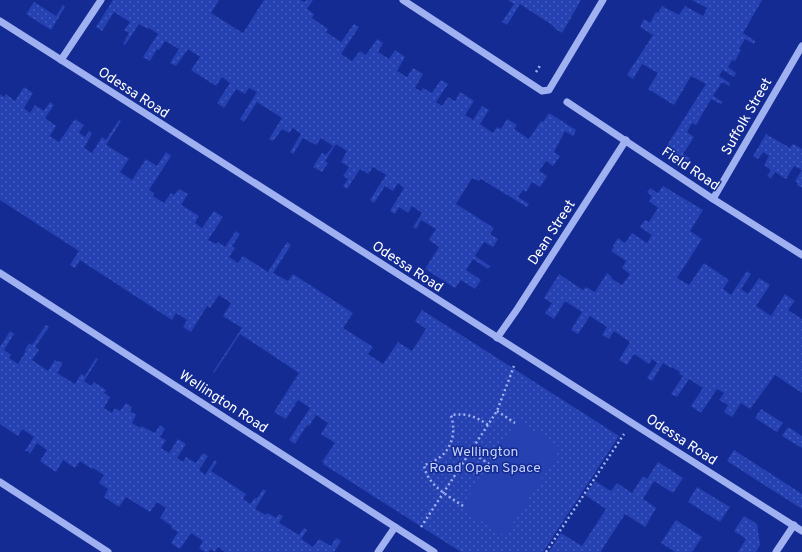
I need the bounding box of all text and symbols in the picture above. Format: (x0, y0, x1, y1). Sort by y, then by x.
street label: Odessa Road (94, 64, 172, 123)
street label: Suffolk Street (718, 75, 776, 158)
street label: Field Road (658, 144, 722, 195)
street label: Dean Street (525, 197, 580, 269)
street label: Odessa Road (368, 238, 446, 297)
street label: Wellington Road (176, 367, 271, 437)
street label: Odessa Road (642, 411, 720, 470)
park label: Wellington Road Open Space (429, 444, 541, 477)

